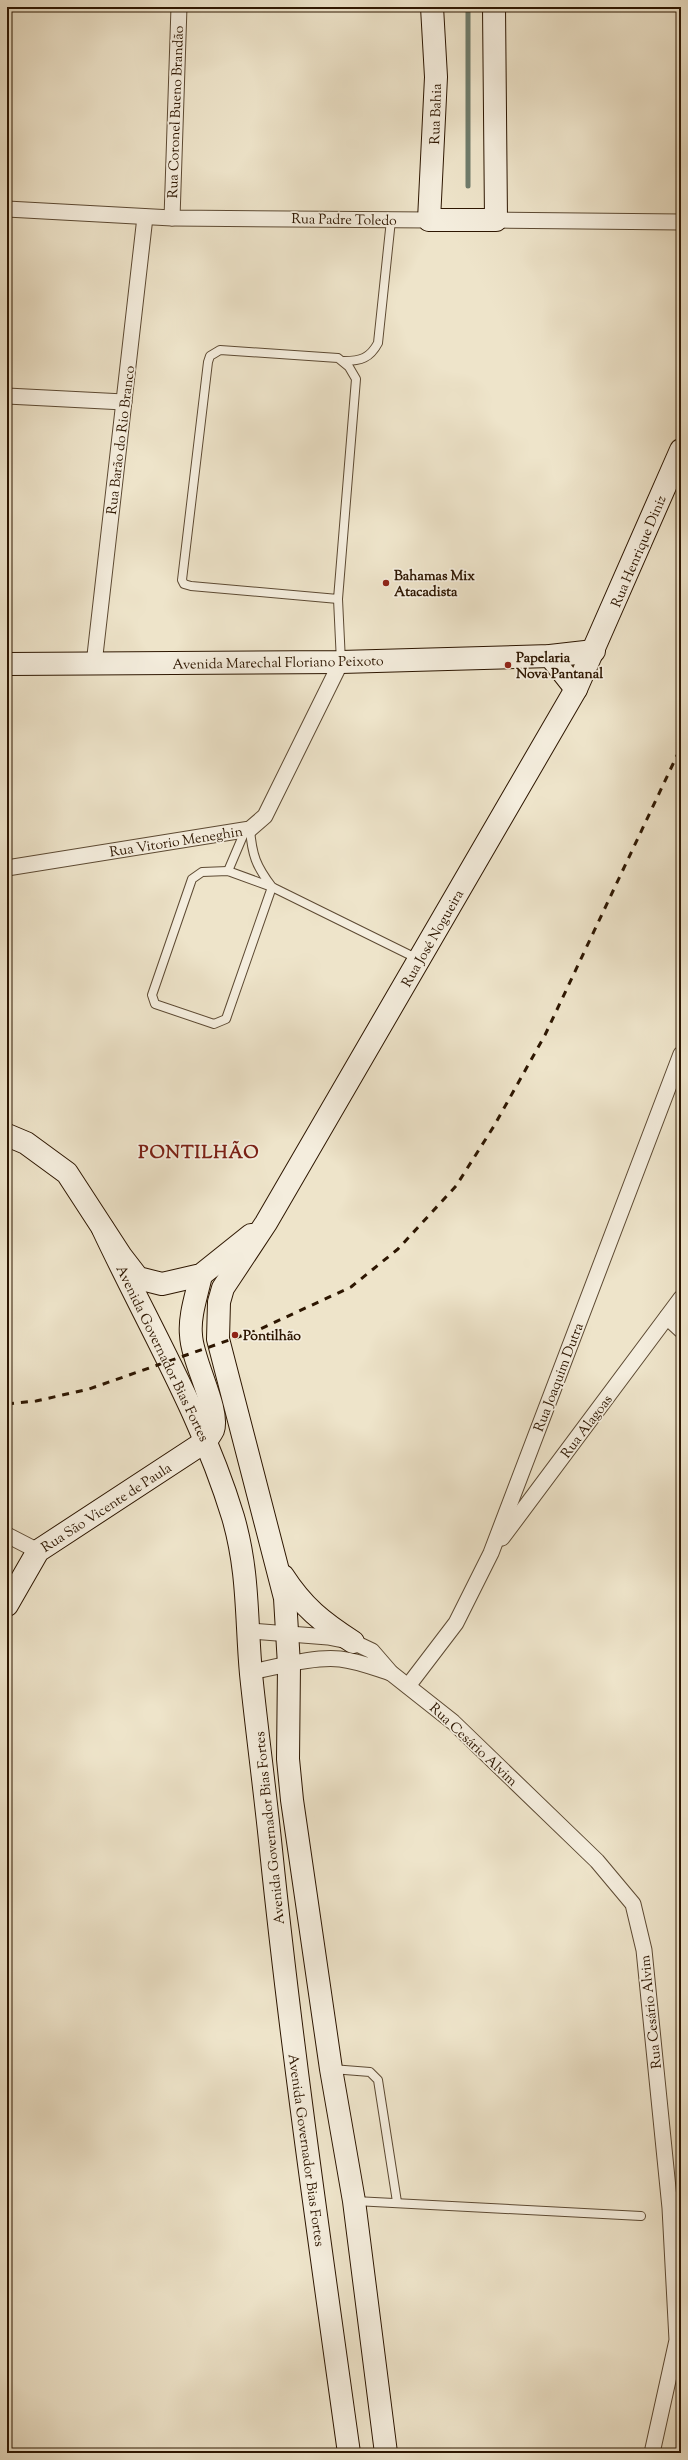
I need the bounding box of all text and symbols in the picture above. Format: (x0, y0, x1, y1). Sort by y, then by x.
street label: Rua Coronel Bueno Brandão (164, 25, 190, 199)
street label: Rua Bahia (426, 83, 448, 145)
street label: Rua Padre Toledo (291, 210, 397, 232)
street label: Rua Barão do Rio Branco (103, 364, 141, 516)
street label: Rua Henrique Diniz (607, 493, 672, 611)
place label: Bahamas Mix Atacadista (394, 567, 475, 603)
marker: Bahamas Mix Atacadista (381, 578, 391, 588)
place label: Papelaria Nova Pantanal (516, 649, 603, 685)
street label: Avenida Marechal Floriano Peixoto (172, 652, 384, 676)
marker: Papelaria Nova Pantanal (503, 660, 513, 670)
street label: Rua Vitorio Meneghin (108, 823, 244, 863)
street label: Rua José Nogueira (398, 886, 470, 991)
district label: PONTILHÃO (138, 1140, 260, 1167)
street label: Avenida Governador Bias Fortes (110, 1262, 213, 1446)
street label: Rua Joaquim Dutra (530, 1320, 590, 1435)
place label: Pontilhão (243, 1327, 301, 1347)
marker: Pontilhão (230, 1330, 240, 1340)
street label: Rua Alagoas (557, 1391, 618, 1463)
street label: Rua São Vicente de Paula (38, 1459, 177, 1558)
street label: Rua Cesário Alvim (424, 1699, 521, 1792)
street label: Avenida Governador Bias Fortes (251, 1730, 291, 1925)
street label: Rua Cesário Alvim (636, 1954, 668, 2070)
street label: Avenida Governador Bias Fortes (282, 2053, 328, 2248)

